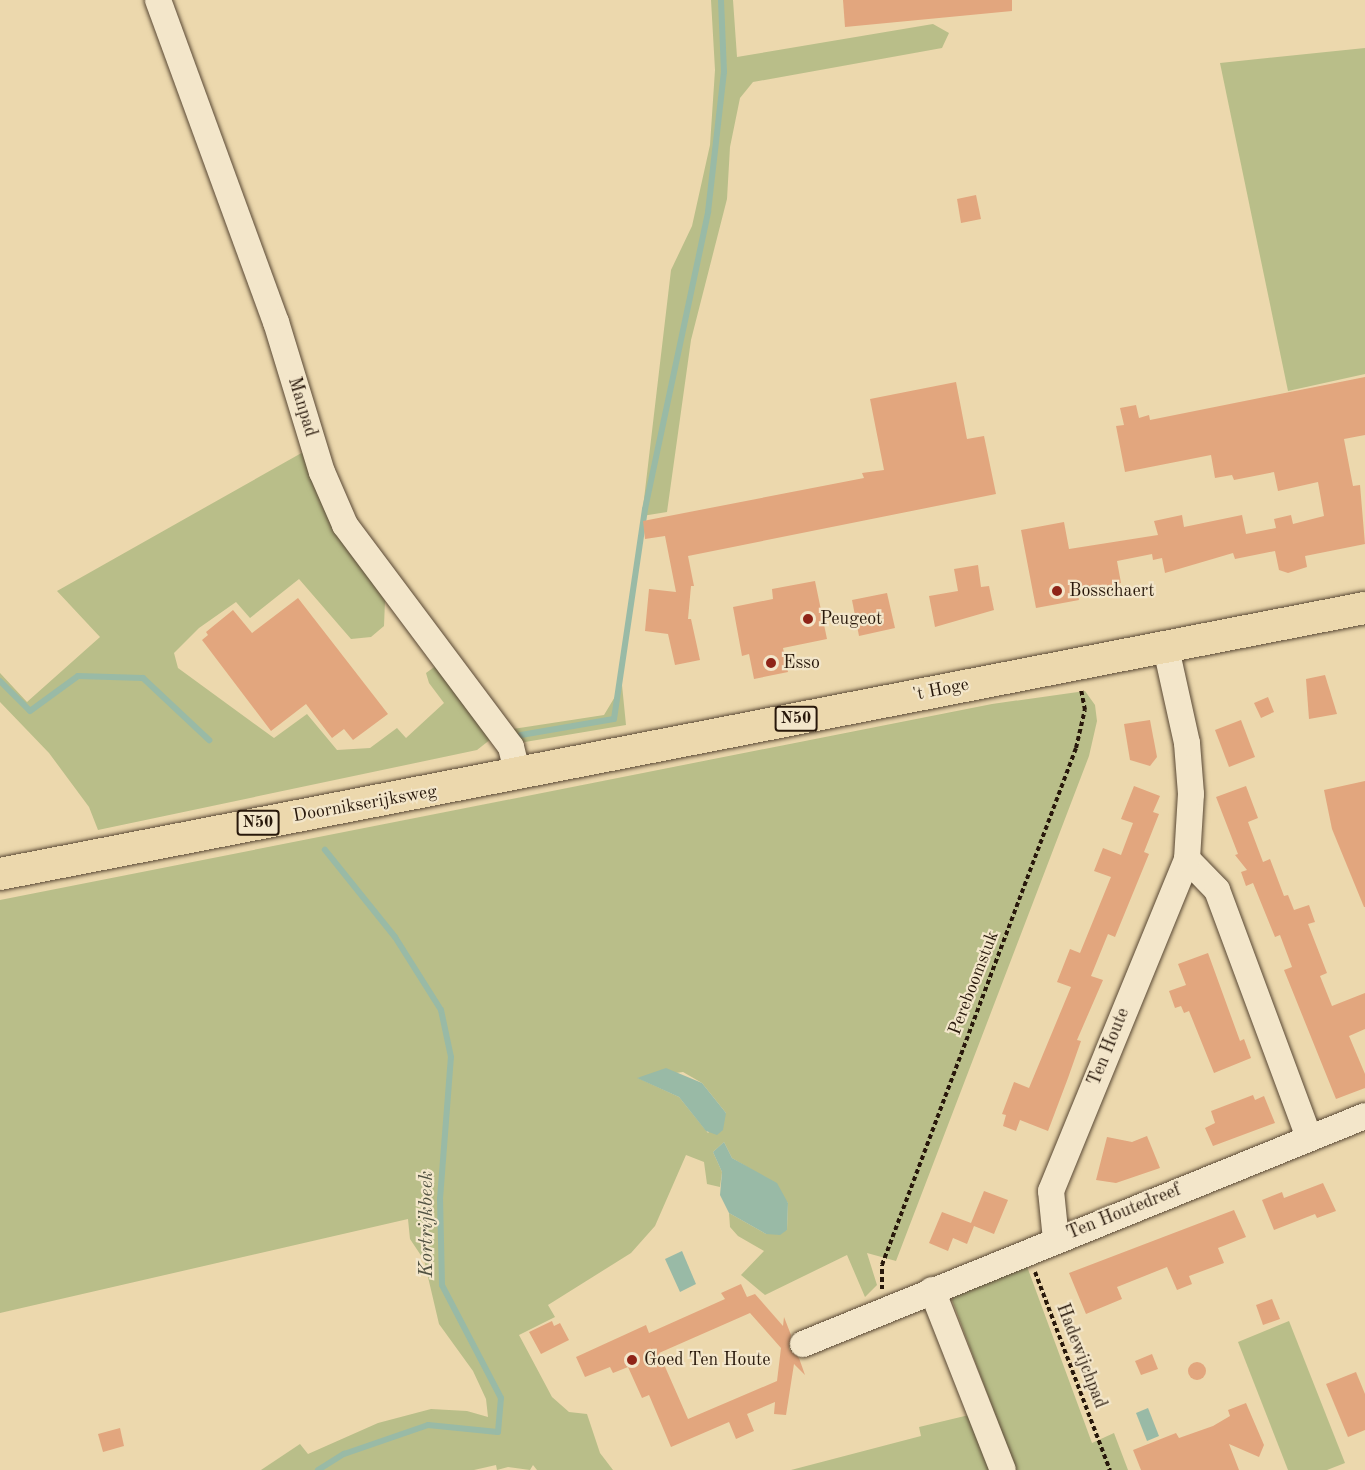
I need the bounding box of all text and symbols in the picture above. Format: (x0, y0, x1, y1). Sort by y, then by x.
street label: Manpad (283, 375, 321, 439)
place label: Bosschaert (1069, 580, 1154, 602)
marker: Bosschaert (1050, 584, 1064, 598)
place label: Peugeot (820, 608, 882, 630)
marker: Peugeot (801, 612, 815, 626)
place label: Esso (783, 652, 820, 674)
marker: Esso (764, 656, 778, 670)
street label: 't Hoge (911, 674, 971, 706)
road number: N50 (774, 706, 818, 732)
street label: Doornikserijksweg (291, 781, 439, 827)
road number: N50 (236, 810, 280, 836)
street label: Pereboomstuk (944, 928, 1004, 1038)
street label: Ten Houte (1084, 1005, 1134, 1089)
water label: Kortrijkbeek (415, 1171, 439, 1277)
street label: Ten Houtedreef (1064, 1179, 1184, 1245)
street label: Hadewijchpad (1051, 1301, 1111, 1411)
place label: Goed Ten Houte (644, 1349, 771, 1371)
marker: Goed Ten Houte (625, 1353, 639, 1367)

